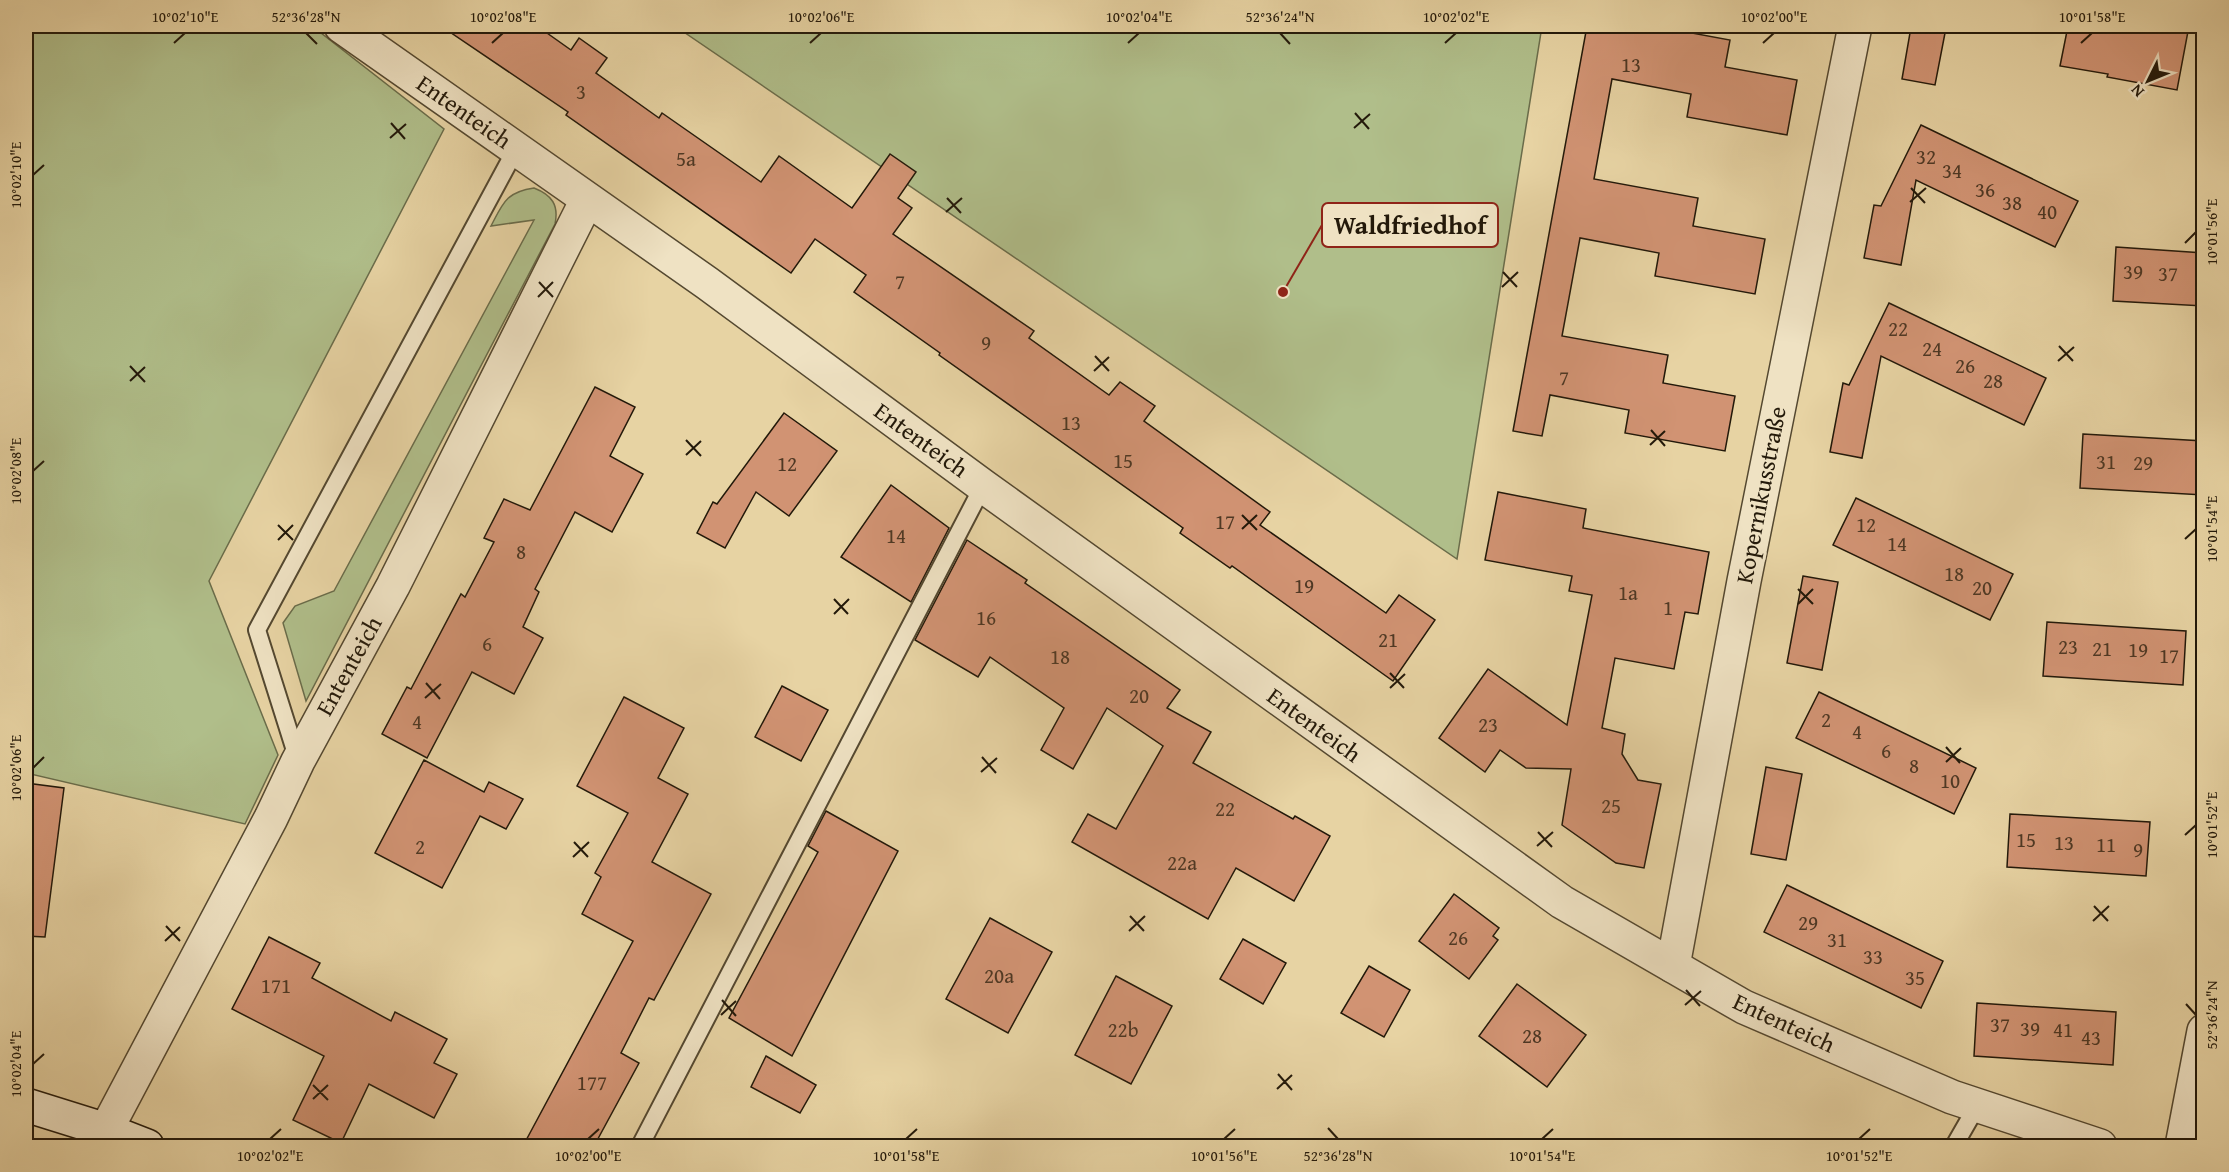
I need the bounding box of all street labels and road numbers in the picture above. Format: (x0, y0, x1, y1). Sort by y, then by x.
street label: Ententeich (410, 66, 519, 157)
street label: Ententeich (867, 393, 976, 486)
street label: Kopernikusstraße (1726, 403, 1795, 586)
street label: Ententeich (307, 609, 391, 722)
street label: Ententeich (1260, 678, 1369, 771)
street label: Ententeich (1727, 984, 1841, 1062)

